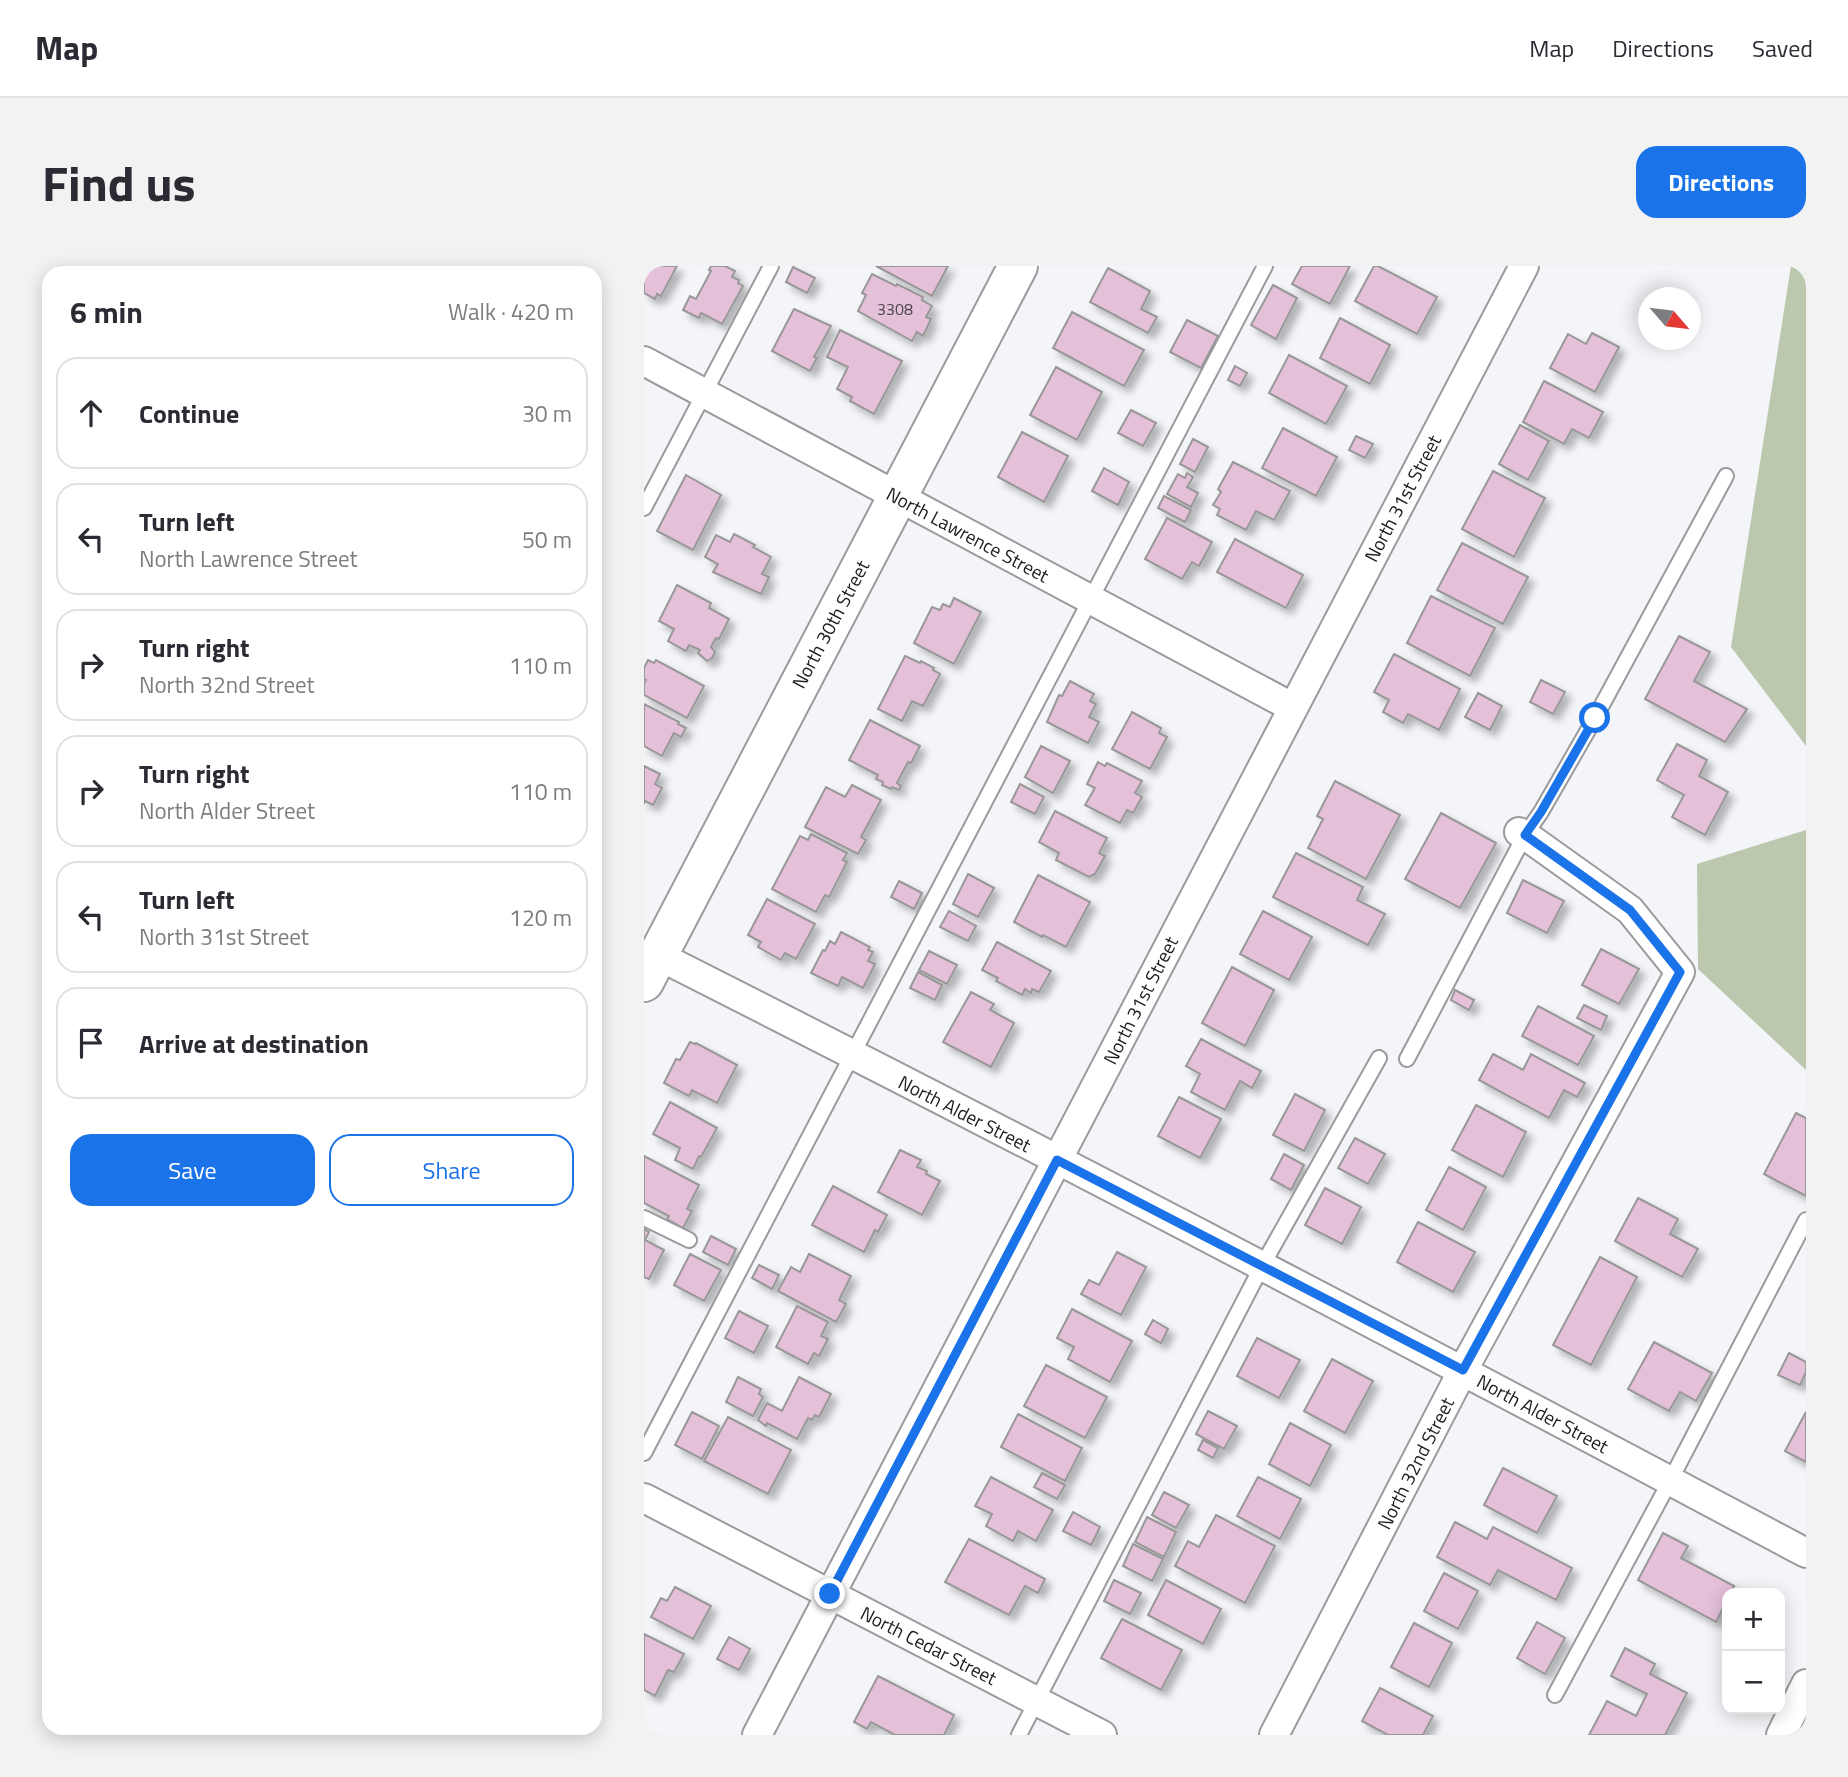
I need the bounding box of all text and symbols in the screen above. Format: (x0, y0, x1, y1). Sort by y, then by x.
text: Map (35, 23, 98, 73)
text: Map (1529, 30, 1574, 66)
text: Directions (1612, 30, 1714, 66)
text: Saved (1752, 30, 1813, 66)
text: Find us (42, 145, 196, 220)
button: Directions (1636, 146, 1806, 218)
north arrow (1638, 287, 1701, 350)
text: 6 min (70, 289, 143, 335)
text: Walk · 420 m (448, 294, 574, 329)
house number: 3308 (877, 297, 913, 321)
icon: ahead (72, 394, 110, 432)
text: Continue (139, 394, 239, 433)
text: 30 m (522, 396, 572, 431)
street label: North 31st Street (1356, 429, 1448, 567)
street label: North Lawrence Street (881, 479, 1055, 589)
text: Turn left (139, 502, 234, 541)
icon: left (72, 520, 110, 558)
text: 50 m (522, 522, 572, 557)
text: North Lawrence Street (139, 541, 358, 576)
street label: North 30th Street (784, 554, 876, 693)
text: Turn right (139, 628, 250, 667)
icon: right (72, 646, 110, 684)
text: 110 m (509, 648, 572, 683)
text: North 32nd Street (139, 667, 315, 702)
route start (1579, 702, 1610, 733)
text: Turn right (139, 754, 250, 793)
icon: right (72, 772, 110, 810)
text: 110 m (509, 774, 572, 809)
text: North Alder Street (139, 793, 315, 828)
text: Turn left (139, 880, 234, 919)
icon: left (72, 898, 110, 936)
text: 120 m (509, 900, 572, 935)
text: North 31st Street (139, 919, 309, 954)
street label: North 31st Street (1095, 931, 1185, 1069)
icon: arrive (72, 1024, 110, 1062)
text: Arrive at destination (139, 1024, 369, 1063)
street label: North Alder Street (894, 1067, 1037, 1159)
button: Save (70, 1134, 315, 1206)
button: Share (329, 1134, 574, 1206)
street label: North Alder Street (1472, 1366, 1614, 1460)
street label: North 32nd Street (1369, 1391, 1461, 1534)
route end (814, 1578, 845, 1609)
map controls (1722, 1588, 1785, 1714)
button: + (1722, 1588, 1785, 1651)
street label: North Cedar Street (856, 1598, 1002, 1692)
button: − (1722, 1651, 1785, 1714)

